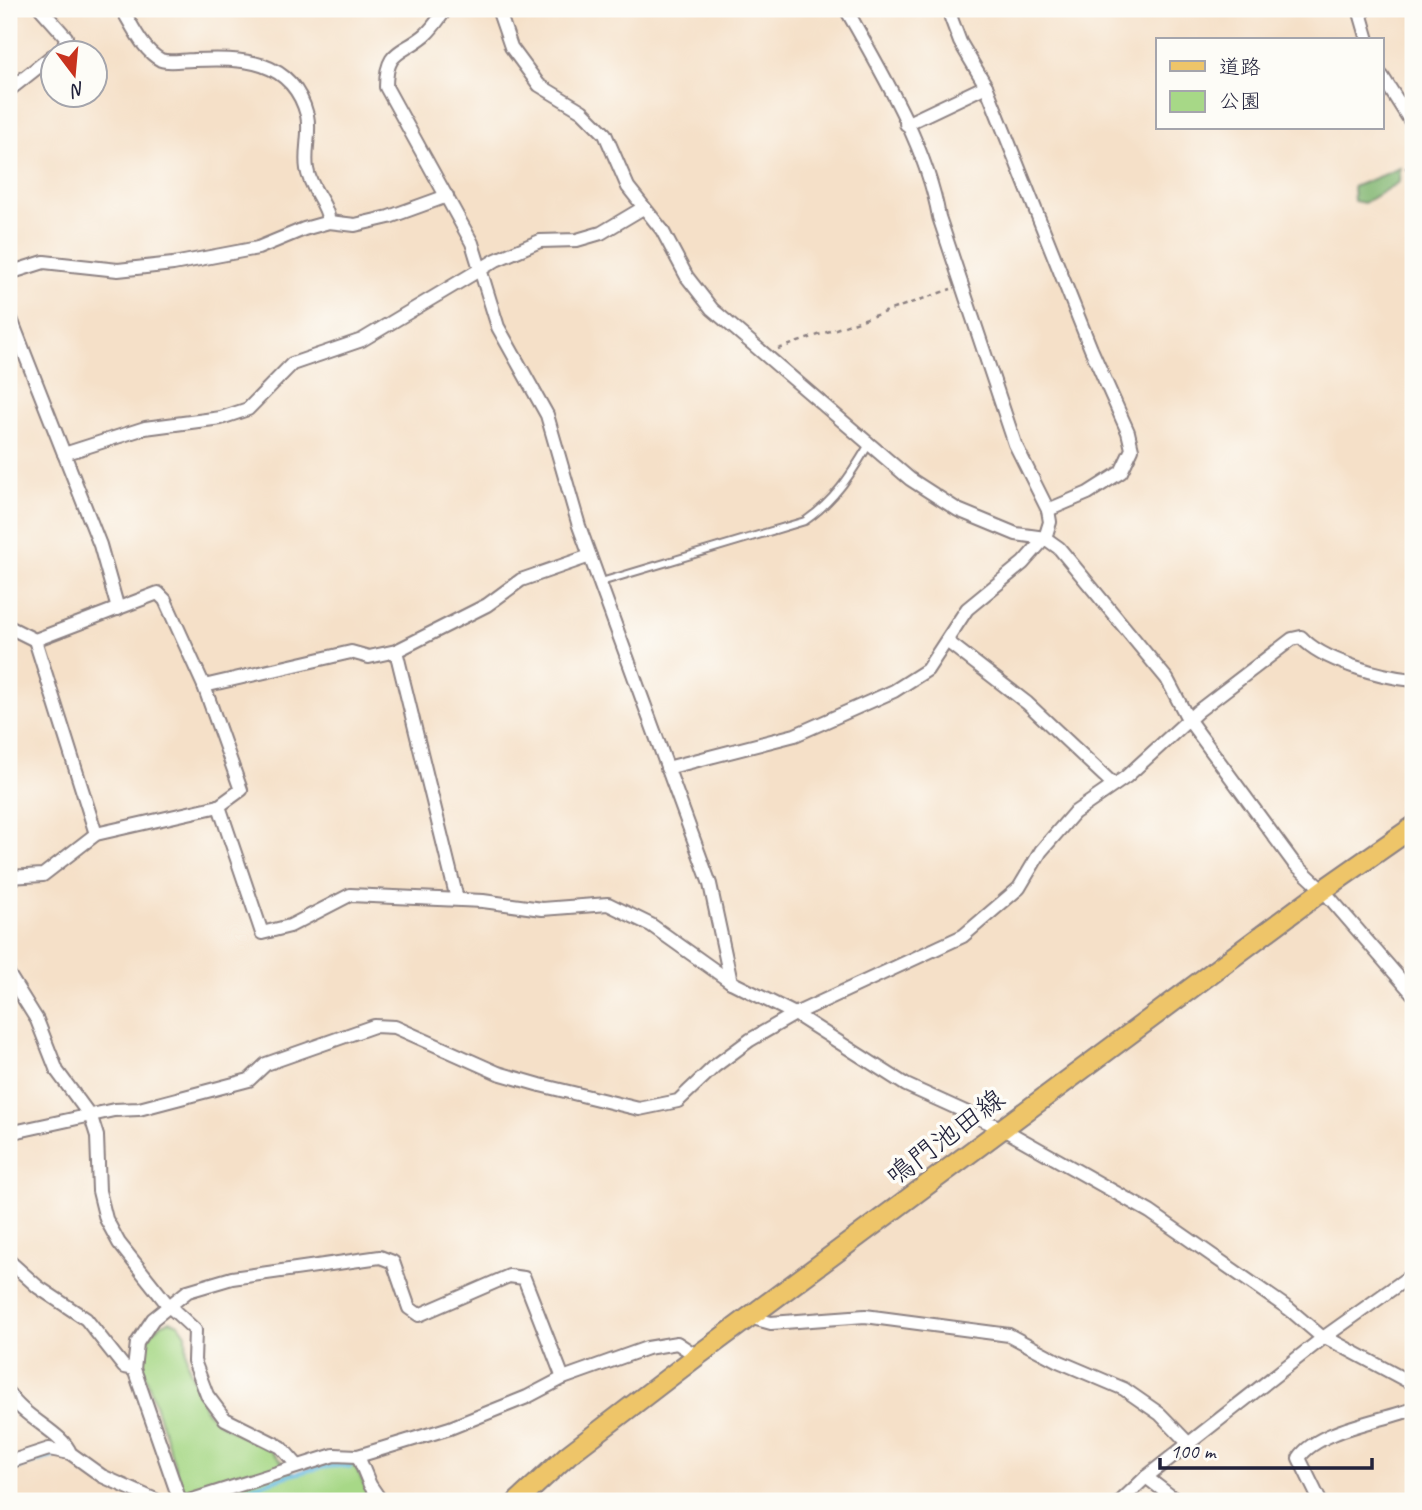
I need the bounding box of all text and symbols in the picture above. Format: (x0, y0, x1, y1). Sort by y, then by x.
north arrow (38, 38, 108, 108)
legend (1156, 38, 1384, 130)
text: 道路 (1219, 54, 1261, 80)
text: N (66, 76, 87, 103)
text: 公園 (1219, 88, 1261, 114)
street label: 鳴門池田線 (879, 1081, 1011, 1193)
scale bar (1160, 1426, 1371, 1470)
text: 100 m (1170, 1438, 1217, 1464)

